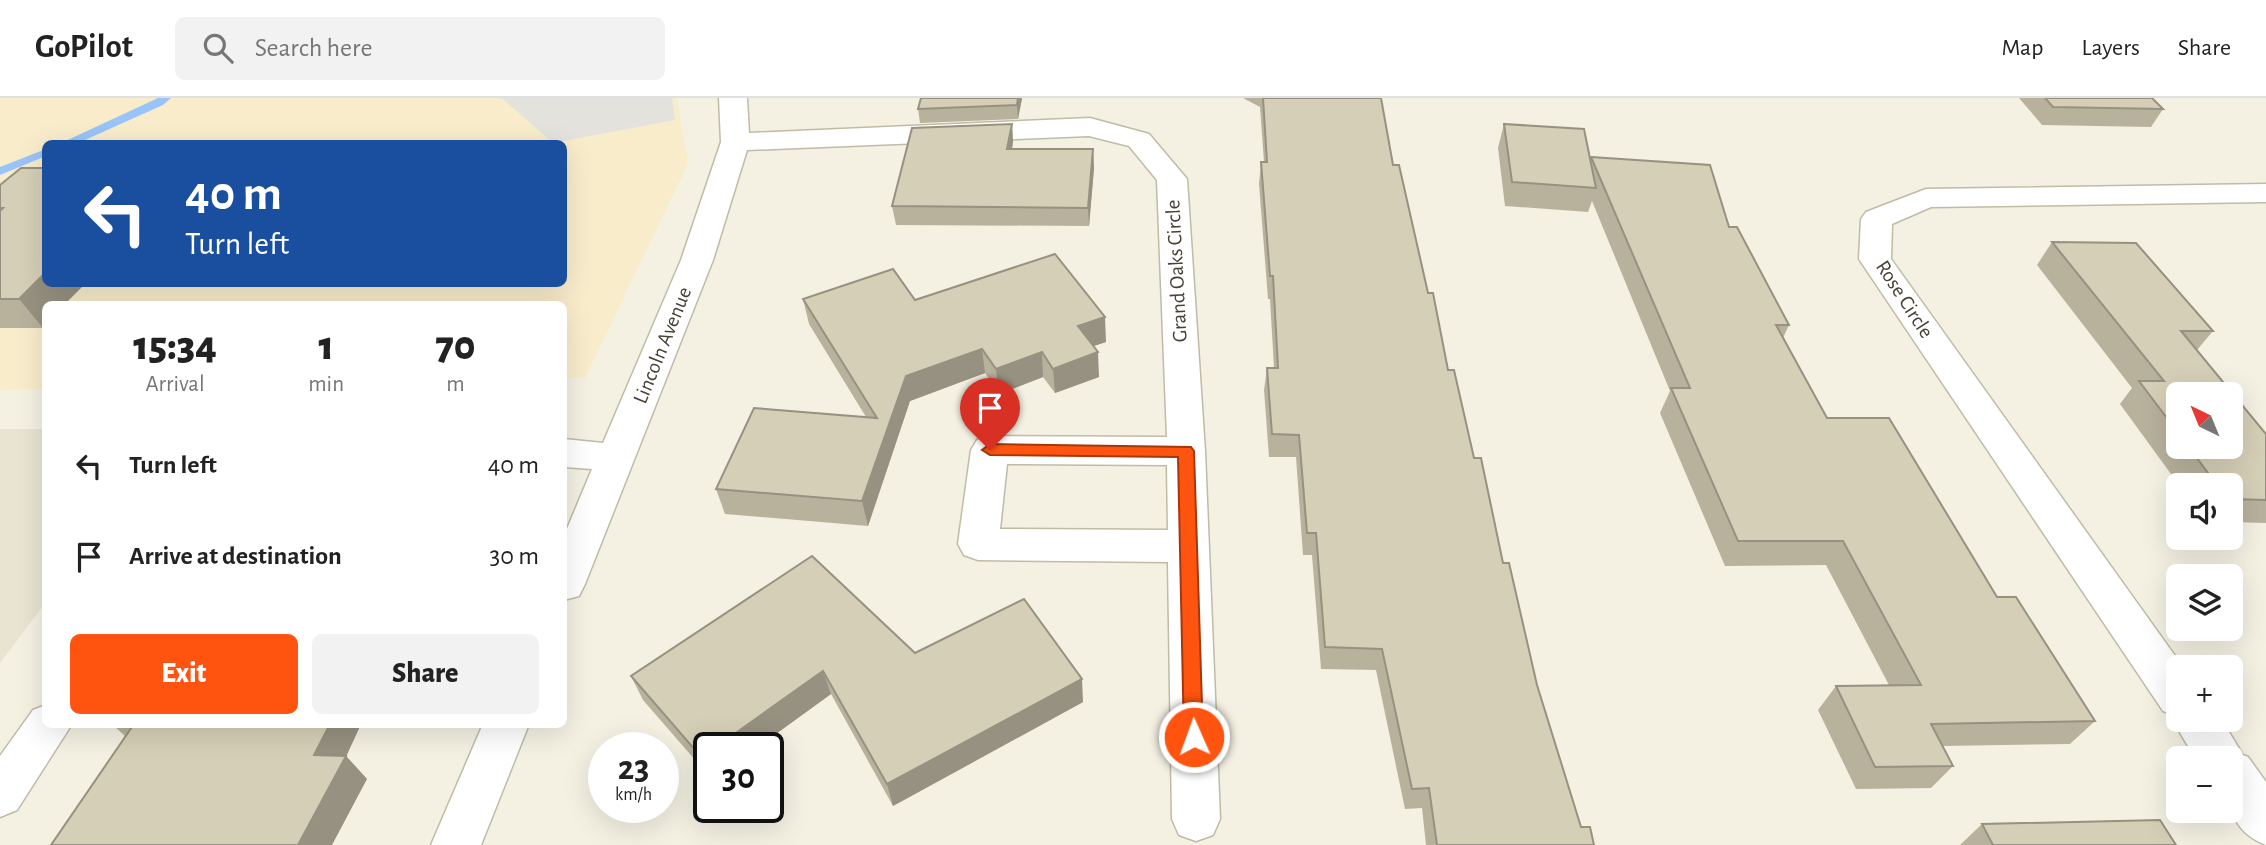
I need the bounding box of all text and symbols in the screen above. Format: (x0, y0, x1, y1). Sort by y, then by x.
search box (175, 17, 665, 80)
icon: search (199, 29, 237, 67)
text: GoPilot (35, 31, 133, 64)
text: Search here (255, 35, 372, 61)
text: Map (2001, 36, 2043, 60)
text: Layers (2081, 36, 2140, 60)
text: Share (2178, 36, 2231, 60)
icon: left (70, 168, 161, 259)
text: 40 m (185, 170, 282, 219)
street label: Grand Oaks Circle (1162, 199, 1191, 343)
text: Turn left (185, 228, 289, 260)
street label: Rose Circle (1872, 257, 1937, 342)
street label: Lincoln Avenue (630, 284, 695, 406)
text: 15:34 (133, 325, 217, 367)
text: 1 (318, 325, 334, 367)
text: 70 (435, 325, 476, 367)
text: Arrival (146, 373, 205, 396)
text: min (308, 373, 344, 396)
text: m (446, 373, 465, 396)
pin (960, 378, 1020, 450)
north arrow (2166, 382, 2244, 458)
map controls (2166, 382, 2243, 823)
icon: arrive (971, 389, 1009, 427)
icon: left (70, 447, 108, 485)
text: Turn left (129, 452, 217, 478)
text: 40 m (488, 452, 539, 478)
button: sound (2166, 473, 2243, 550)
icon: arrive (70, 538, 108, 576)
text: Arrive at destination (129, 543, 342, 569)
text: 30 m (489, 543, 539, 569)
button: layers (2166, 564, 2243, 641)
button: Exit (70, 634, 298, 714)
button: Share (312, 634, 539, 714)
button: + (2166, 655, 2243, 732)
position arrow (1157, 700, 1231, 774)
speed limit sign: 30 (693, 732, 784, 823)
button: − (2166, 746, 2243, 823)
text: 23 (618, 751, 649, 786)
text: km/h (615, 786, 652, 804)

